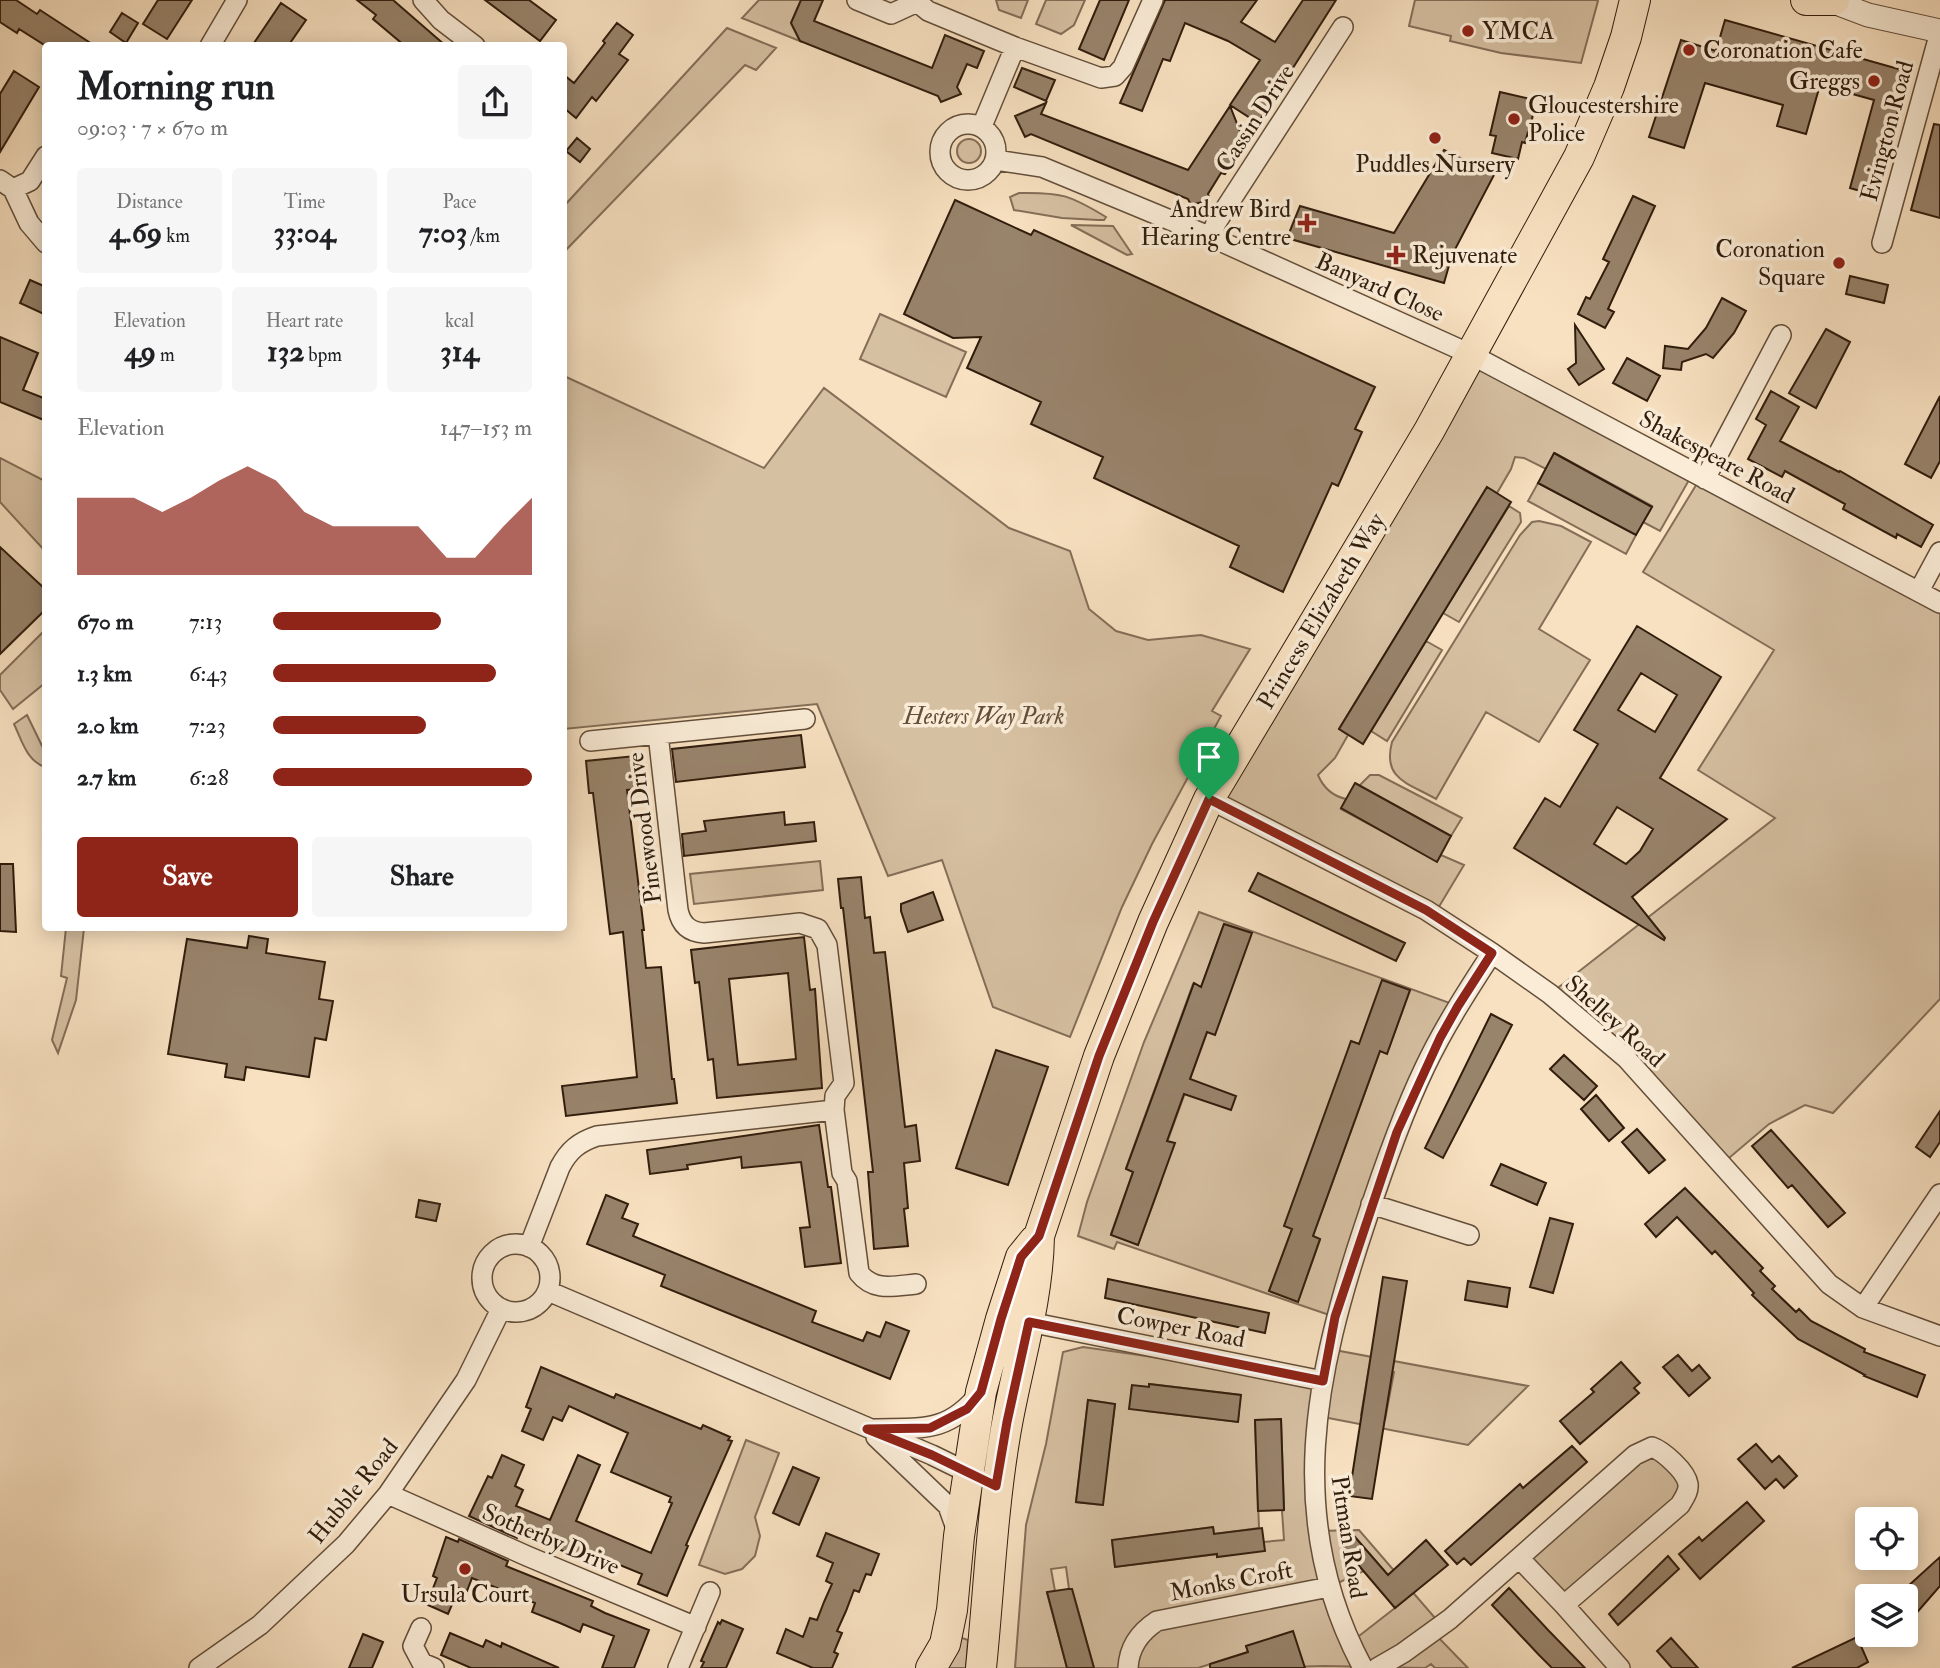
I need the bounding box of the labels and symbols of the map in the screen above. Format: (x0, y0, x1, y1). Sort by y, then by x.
place label: YMCA (1482, 16, 1554, 47)
marker: YMCA (1460, 23, 1476, 39)
place label: Coronation Cafe (1703, 35, 1863, 66)
marker: Coronation Cafe (1681, 42, 1697, 58)
street label: Evington Road (1854, 57, 1921, 205)
street label: Cassin Drive (1209, 58, 1302, 178)
place label: Greggs (1789, 66, 1860, 97)
marker: Greggs (1866, 73, 1882, 89)
place label: Gloucestershire Police (1528, 90, 1679, 149)
marker: Gloucestershire Police (1506, 111, 1522, 127)
marker: Puddles Nursery (1427, 130, 1443, 146)
place label: Puddles Nursery (1355, 149, 1515, 180)
place label: Andrew Bird Hearing Centre (1141, 194, 1291, 253)
marker: Andrew Bird Hearing Centre (1297, 213, 1317, 233)
place label: Coronation Square (1715, 234, 1825, 293)
place label: Rejuvenate (1412, 240, 1517, 271)
street label: Banyard Close (1311, 245, 1449, 330)
marker: Rejuvenate (1386, 245, 1406, 265)
marker: Coronation Square (1831, 255, 1847, 271)
street label: Shakespeare Road (1634, 404, 1800, 511)
street label: Princess Elizabeth Way (1251, 507, 1393, 715)
park label: Hesters Way Park (903, 701, 1064, 732)
pin (1179, 727, 1239, 799)
street label: Pinewood Drive (620, 750, 669, 905)
street label: Shelley Road (1558, 968, 1671, 1074)
street label: Cowper Road (1114, 1300, 1248, 1355)
street label: Hubble Road (302, 1432, 405, 1550)
street label: Pitman Road (1323, 1473, 1374, 1601)
street label: Sotherby Drive (477, 1497, 624, 1582)
street label: Monks Croft (1167, 1554, 1295, 1609)
marker: Ursula Court (457, 1561, 473, 1577)
place label: Ursula Court (401, 1579, 529, 1610)

